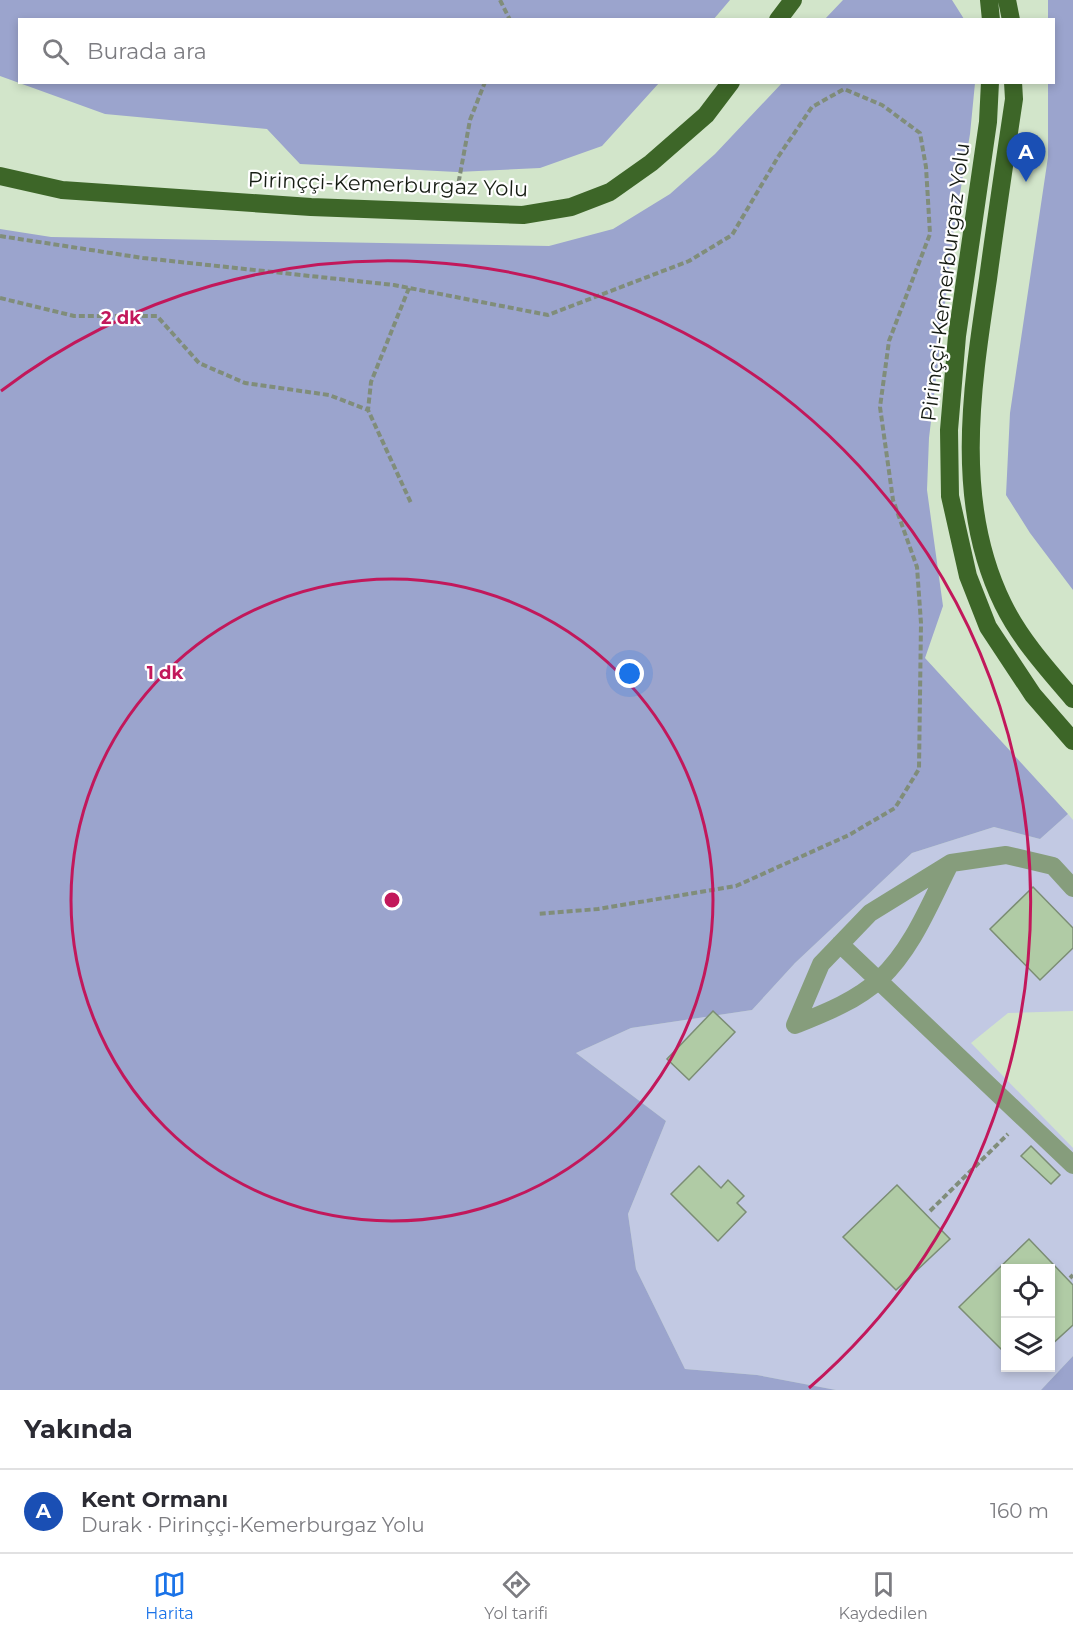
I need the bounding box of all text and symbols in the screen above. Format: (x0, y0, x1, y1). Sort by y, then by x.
search box (18, 18, 1055, 84)
icon: search (39, 35, 72, 68)
text: Burada ara (87, 38, 207, 65)
pin: A (1006, 132, 1046, 182)
street label: Pirinççi-Kemerburgaz Yolu (915, 141, 975, 423)
street label: Pirinççi-Kemerburgaz Yolu (247, 167, 529, 201)
text: 2 dk (101, 307, 141, 329)
your location (615, 659, 644, 688)
text: 1 dk (147, 662, 183, 684)
centre of rings (382, 890, 402, 910)
map controls (1001, 1264, 1055, 1372)
button: locate (1001, 1264, 1055, 1318)
button: layers (1001, 1318, 1055, 1372)
text: Yakında (24, 1413, 133, 1445)
text: Kent Ormanı (81, 1486, 228, 1513)
text: A (36, 1499, 51, 1523)
text: 160 m (990, 1499, 1049, 1523)
text: Durak · Pirinççi-Kemerburgaz Yolu (81, 1513, 425, 1537)
tab: Harita (145, 1568, 194, 1623)
tab: Yol tarifi (484, 1568, 548, 1623)
tab: Kaydedilen (839, 1568, 928, 1623)

